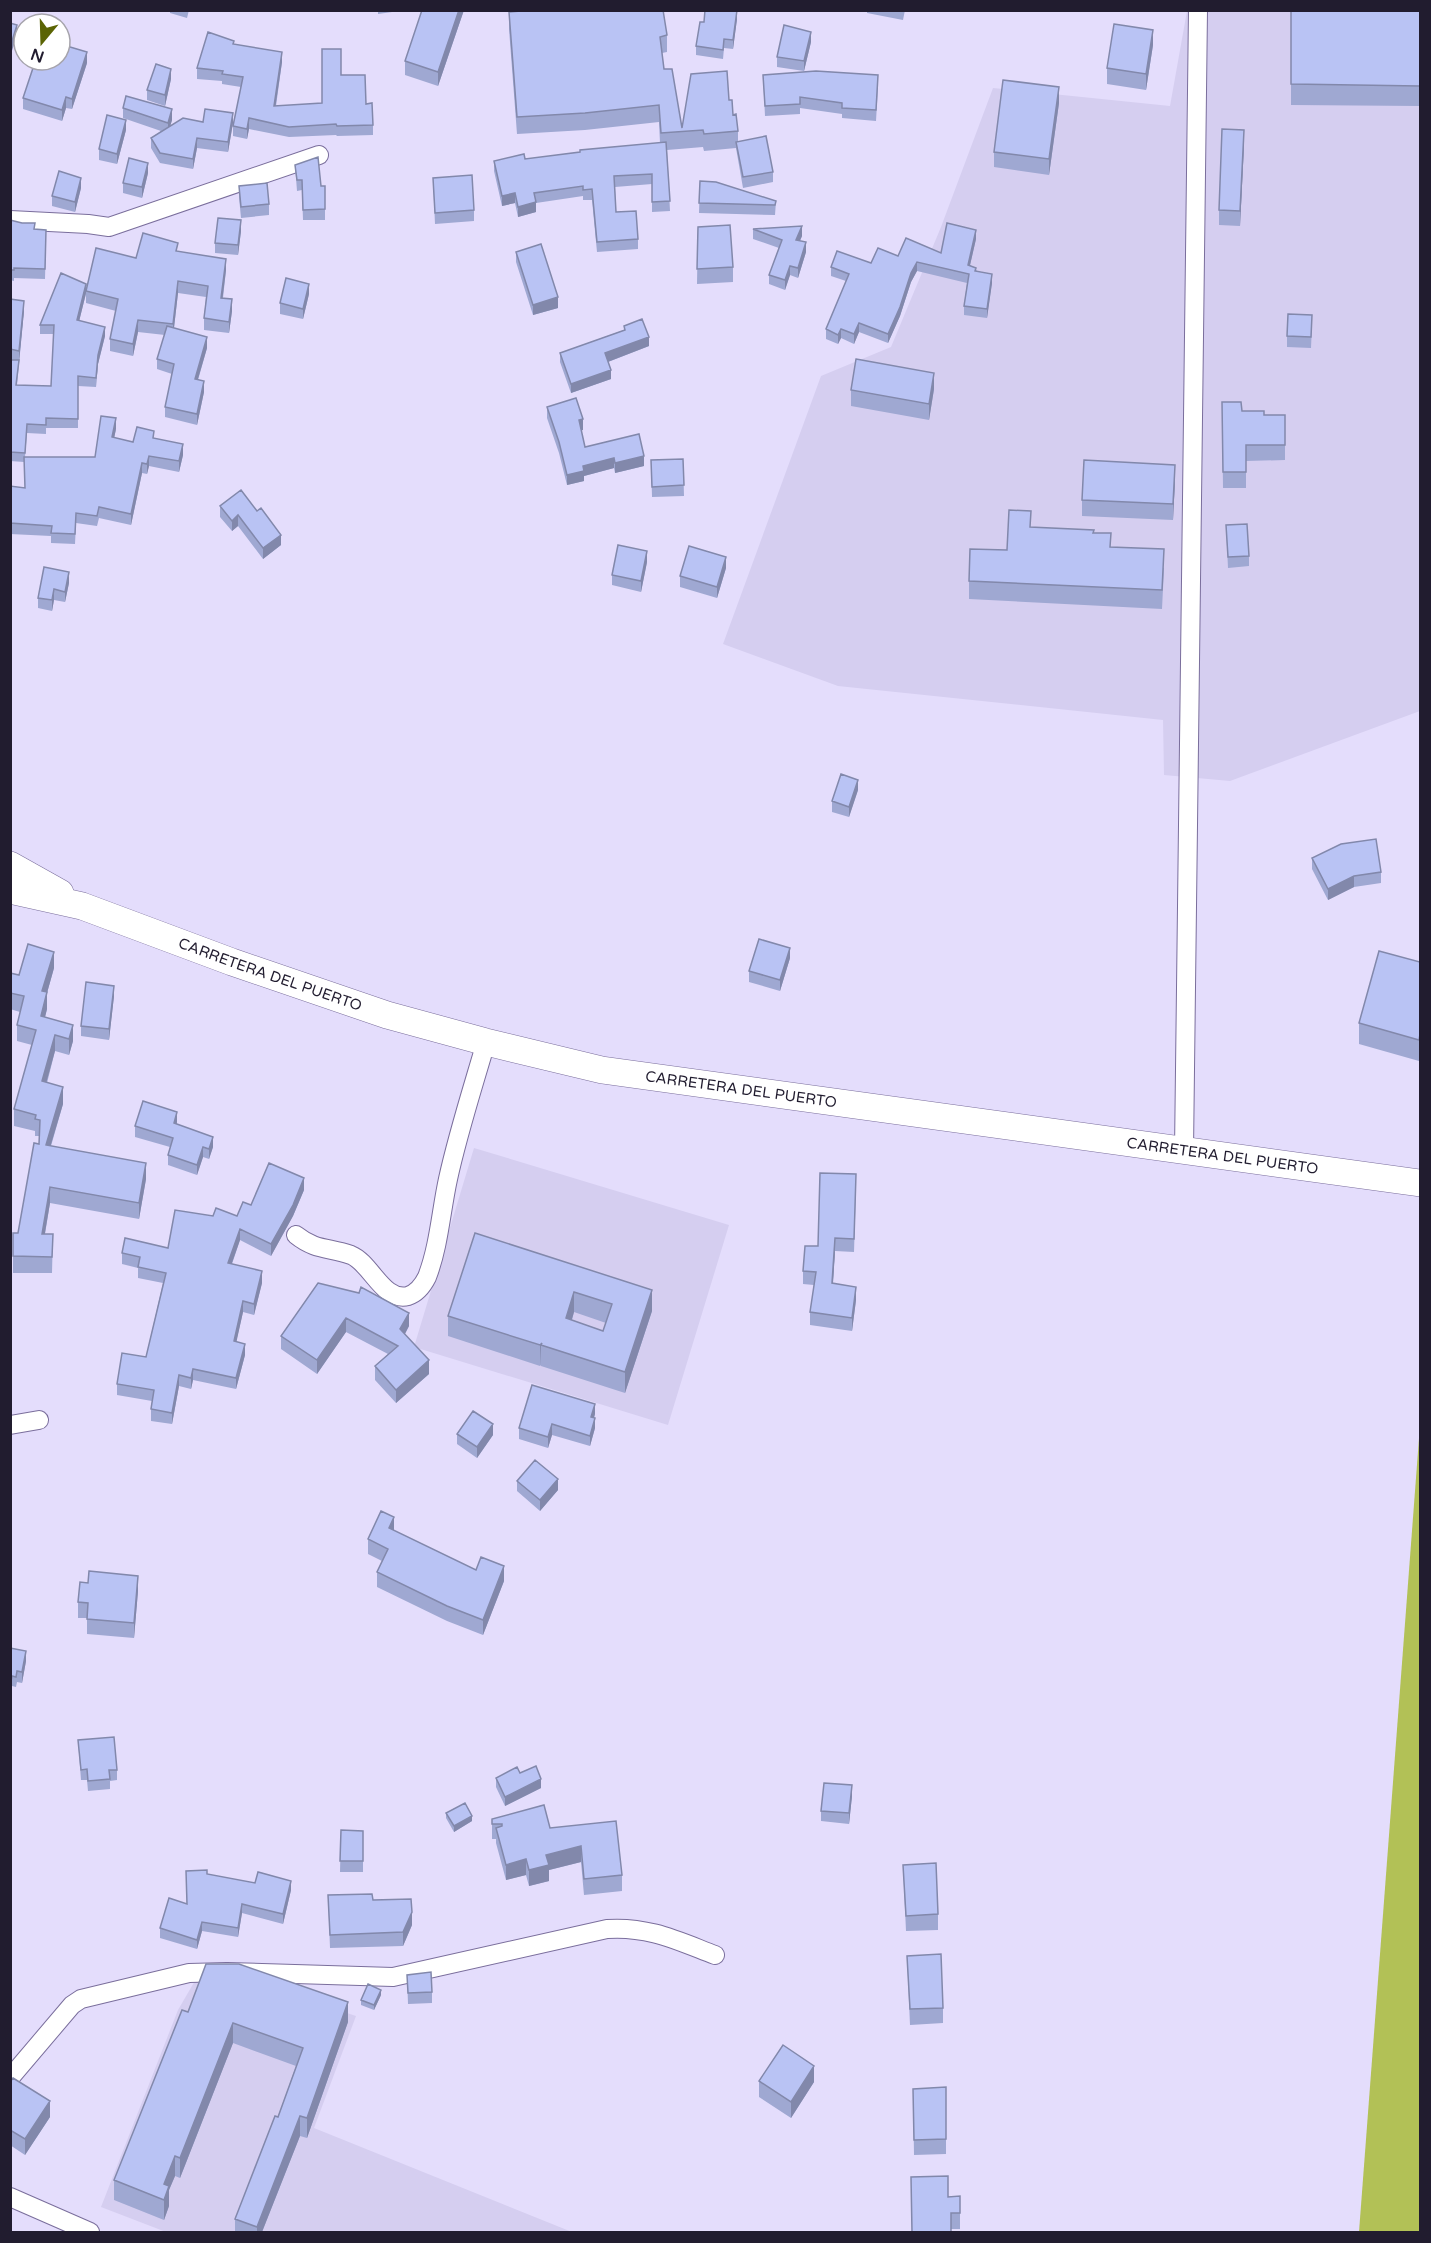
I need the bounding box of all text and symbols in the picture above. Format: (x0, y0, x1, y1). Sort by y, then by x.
north arrow (12, 12, 72, 72)
text: N (28, 44, 47, 67)
street label: CARRETERA DEL PUERTO (176, 934, 364, 1015)
street label: CARRETERA DEL PUERTO (644, 1067, 838, 1111)
street label: CARRETERA DEL PUERTO (1126, 1134, 1319, 1178)

